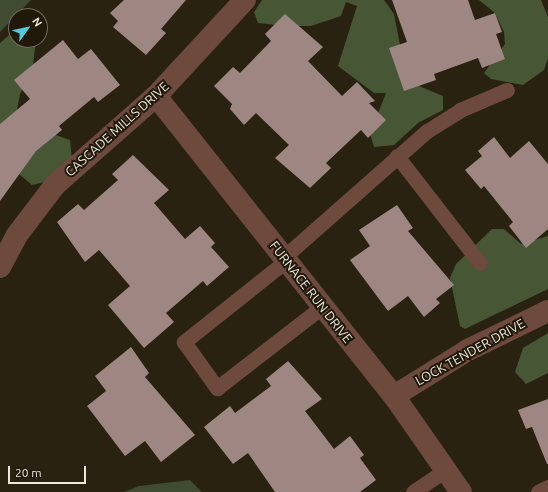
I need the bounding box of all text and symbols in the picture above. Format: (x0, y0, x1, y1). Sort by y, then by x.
north arrow (8, 8, 48, 48)
text: N (30, 15, 44, 29)
street label: CASCADE MILLS DRIVE (62, 78, 172, 180)
street label: FURNACE RUN DRIVE (266, 238, 356, 346)
street label: LOCK TENDER DRIVE (413, 315, 527, 389)
scale bar (10, 458, 88, 484)
text: 20 m (15, 466, 42, 479)

